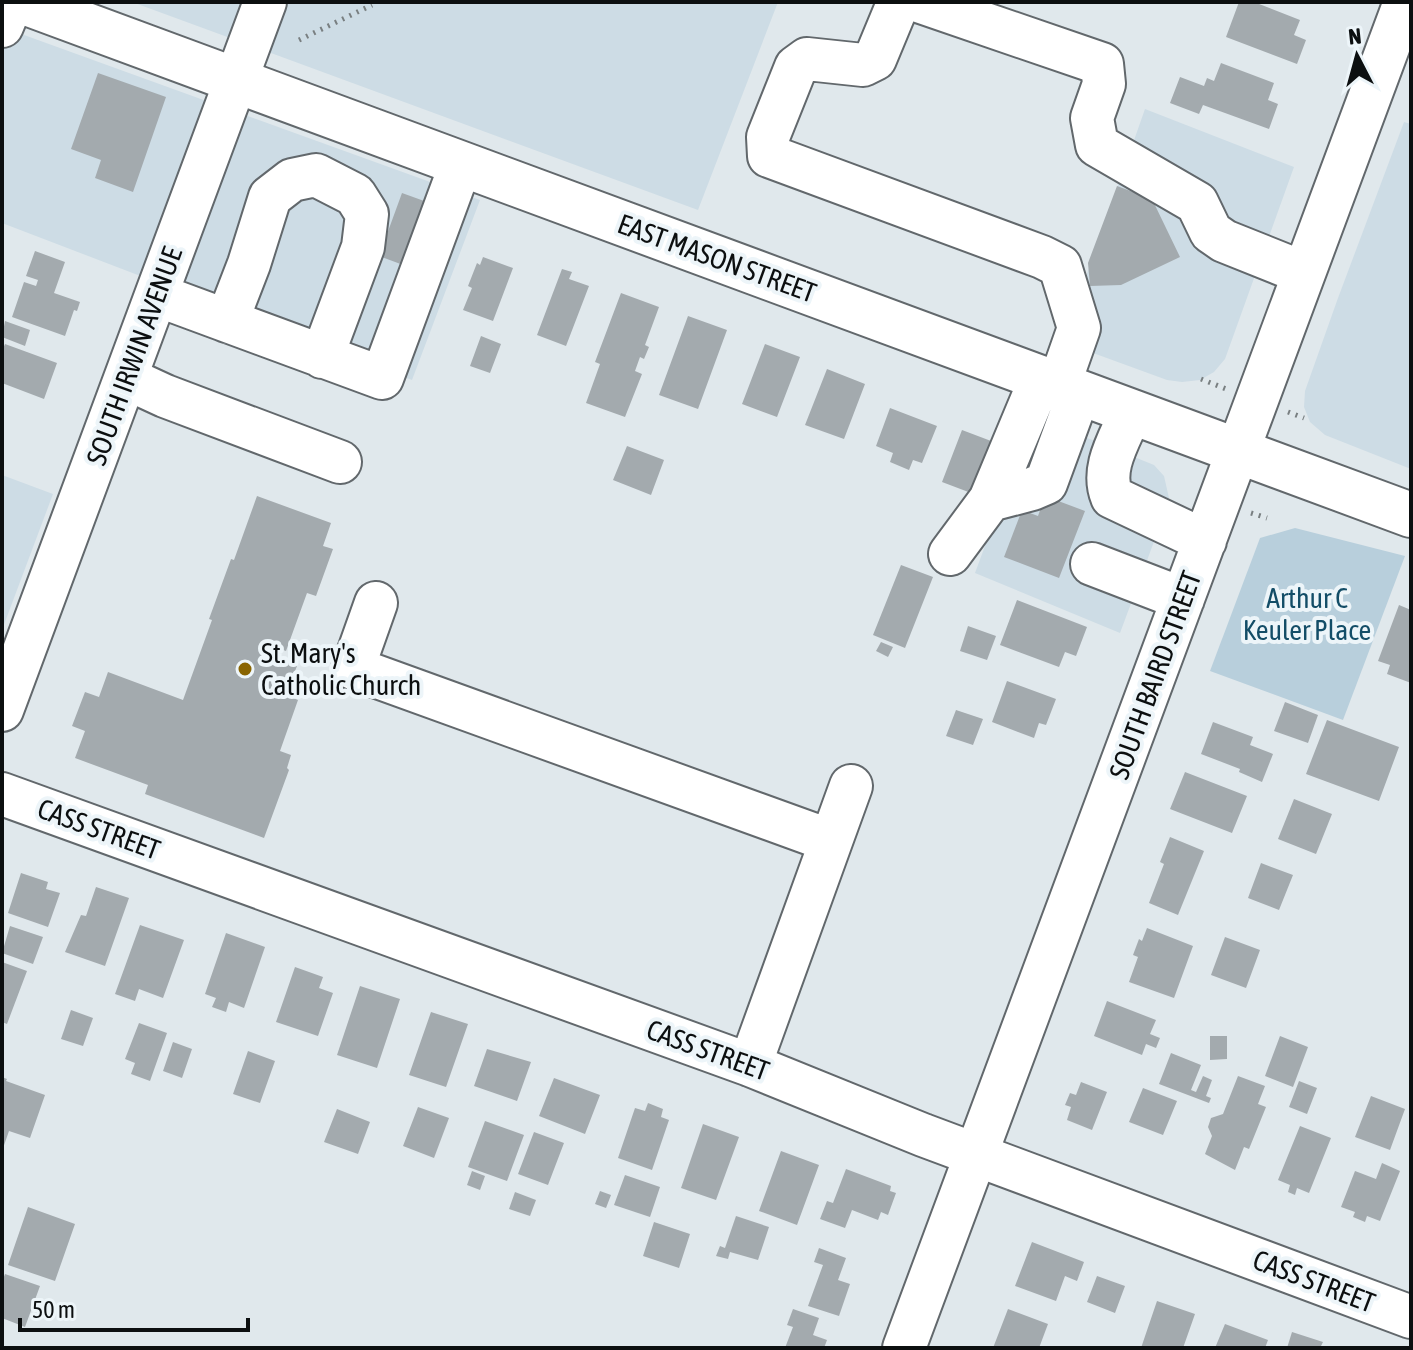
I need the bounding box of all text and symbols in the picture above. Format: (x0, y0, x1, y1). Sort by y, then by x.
north arrow (1317, 16, 1397, 96)
text: N (1347, 23, 1363, 50)
street label: EAST MASON STREET (613, 207, 821, 309)
street label: SOUTH IRWIN AVENUE (80, 243, 188, 469)
street label: SOUTH BAIRD STREET (1103, 567, 1207, 783)
park label: Arthur C Keuler Place (1243, 582, 1371, 646)
place label: St. Mary's Catholic Church (261, 637, 421, 701)
marker: St. Mary's Catholic Church (236, 660, 254, 678)
street label: CASS STREET (33, 792, 165, 866)
street label: CASS STREET (642, 1013, 774, 1087)
street label: CASS STREET (1249, 1243, 1379, 1319)
scale bar (20, 1282, 248, 1332)
text: 50 m (32, 1296, 75, 1323)

